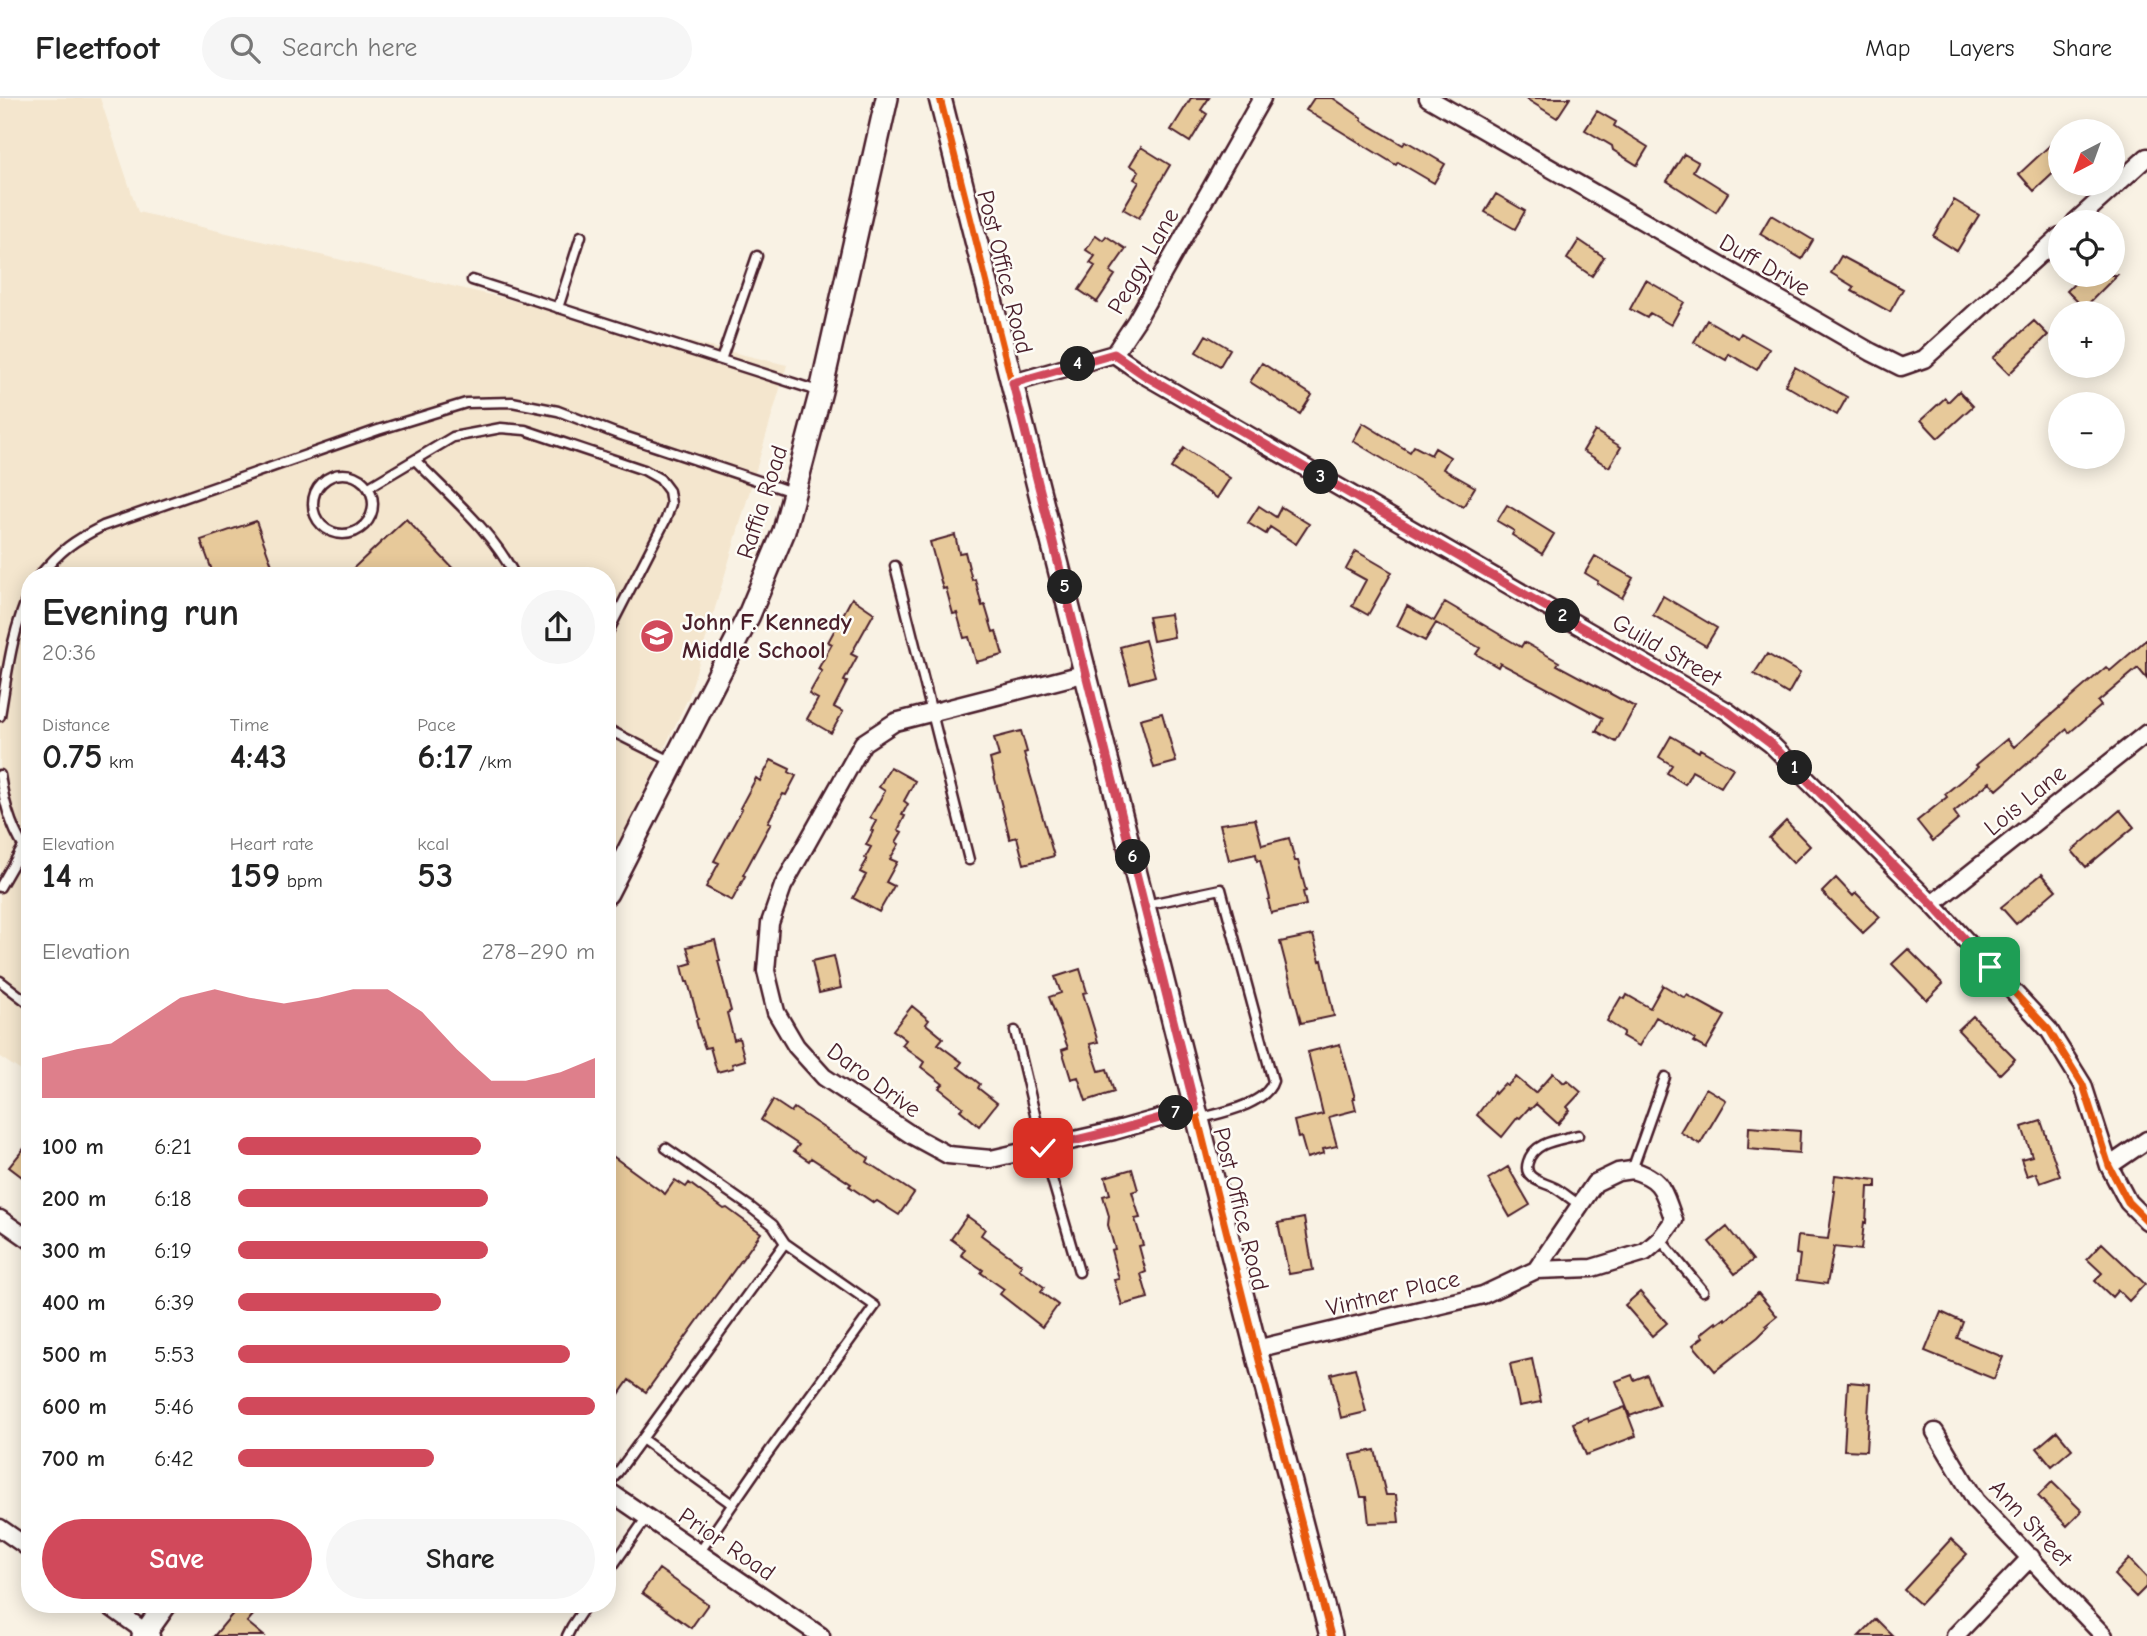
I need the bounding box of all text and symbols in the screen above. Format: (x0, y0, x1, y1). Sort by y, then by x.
search box (202, 17, 692, 80)
text: Fleetfoot (35, 29, 160, 67)
icon: search (226, 29, 264, 67)
text: Search here (282, 33, 417, 63)
text: Map (1865, 34, 1911, 62)
text: Layers (1949, 34, 2014, 62)
text: Share (2052, 34, 2112, 62)
north arrow (2048, 119, 2124, 196)
map controls (2048, 119, 2125, 469)
street label: Post Office Road (971, 187, 1039, 357)
street label: Peggy Lane (1101, 203, 1185, 319)
button: locate (2048, 210, 2125, 287)
street label: Duff Drive (1715, 228, 1815, 302)
button: + (2048, 301, 2125, 378)
pin: 4 (1060, 346, 1096, 382)
text: 4 (1073, 352, 1082, 374)
button: − (2048, 392, 2125, 469)
street label: Raffia Road (731, 442, 793, 562)
pin: 3 (1304, 460, 1338, 494)
text: 3 (1316, 465, 1325, 487)
pin: 5 (1048, 570, 1082, 604)
text: 5 (1059, 575, 1070, 597)
button: share (521, 590, 595, 664)
text: Evening run (42, 591, 239, 635)
pin: 2 (1546, 598, 1580, 634)
text: 2 (1558, 604, 1567, 626)
place label: John F. Kennedy Middle School (682, 608, 852, 664)
street label: Guild Street (1608, 608, 1727, 693)
school or university icon: John F. Kennedy Middle School (638, 617, 676, 655)
text: 20:36 (42, 639, 96, 666)
text: Distance (42, 714, 110, 736)
text: Time (230, 714, 269, 736)
text: Pace (417, 714, 456, 736)
text: 0.75 (42, 736, 103, 777)
text: 4:43 (230, 736, 287, 777)
text: 6:17 (417, 736, 472, 777)
pin: 1 (1778, 750, 1812, 786)
text: km (103, 751, 134, 773)
text: /km (472, 751, 512, 773)
text: 1 (1791, 756, 1798, 778)
street label: Lois Lane (1978, 759, 2072, 841)
text: Elevation (42, 833, 115, 855)
text: Heart rate (230, 833, 313, 855)
text: kcal (417, 833, 449, 855)
pin: 6 (1116, 840, 1150, 874)
text: 6 (1128, 845, 1137, 867)
text: 14 (42, 855, 72, 896)
text: 159 (230, 855, 280, 896)
text: 53 (417, 855, 453, 896)
text: m (72, 870, 94, 892)
text: bpm (280, 870, 323, 892)
pin (1960, 937, 2020, 997)
text: Elevation (42, 938, 130, 965)
text: 278–290 m (482, 938, 595, 965)
icon: arrive (1971, 948, 2009, 986)
street label: Daro Drive (822, 1037, 926, 1123)
pin: 7 (1158, 1096, 1194, 1130)
text: 7 (1171, 1101, 1180, 1123)
pin (1013, 1118, 1073, 1178)
street label: Post Office Road (1207, 1124, 1275, 1294)
icon: check (1024, 1129, 1062, 1167)
text: 100 m (42, 1133, 104, 1160)
text: 6:21 (154, 1133, 192, 1160)
text: 200 m (42, 1185, 106, 1212)
text: 6:18 (154, 1185, 192, 1212)
text: 300 m (42, 1237, 106, 1264)
text: 6:19 (154, 1237, 192, 1264)
street label: Vintner Place (1324, 1264, 1462, 1322)
text: 400 m (42, 1289, 106, 1316)
text: 6:39 (154, 1289, 194, 1316)
text: 500 m (42, 1341, 107, 1368)
text: 5:53 (154, 1341, 195, 1368)
text: 600 m (42, 1393, 107, 1420)
text: 5:46 (154, 1393, 194, 1420)
text: 700 m (42, 1445, 105, 1472)
text: 6:42 (154, 1445, 194, 1472)
street label: Ann Street (1984, 1474, 2079, 1573)
street label: Prior Road (673, 1502, 781, 1586)
button: Save (42, 1519, 312, 1599)
button: Share (326, 1519, 595, 1599)

